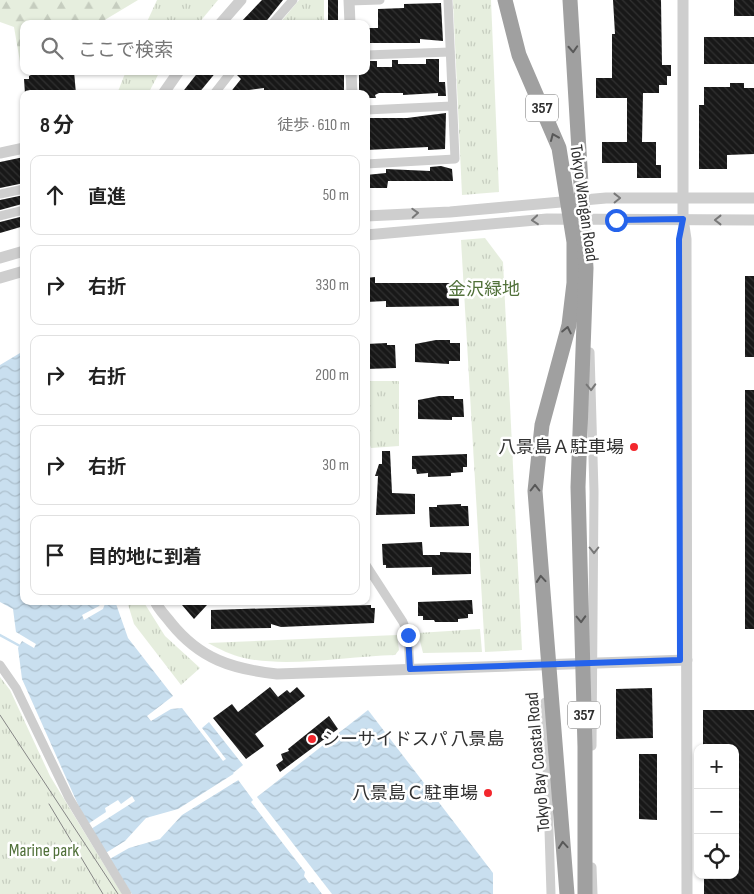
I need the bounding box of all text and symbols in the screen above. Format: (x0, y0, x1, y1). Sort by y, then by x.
search box (20, 20, 370, 75)
icon: search (38, 34, 66, 62)
text: ここで検索 (78, 39, 173, 62)
one-way arrow (568, 45, 578, 53)
road number: 357 (526, 95, 558, 122)
text: 8 分 (40, 113, 74, 138)
text: 徒歩 · 610 m (277, 116, 350, 135)
one-way arrow (550, 133, 561, 142)
street label: Tokyo Wangan Road (565, 143, 603, 263)
icon: ahead (41, 181, 69, 209)
text: 直進 (88, 186, 126, 209)
text: 50 m (323, 186, 349, 205)
one-way arrow (614, 193, 621, 203)
one-way arrow (411, 208, 419, 219)
route start (605, 209, 628, 232)
one-way arrow (530, 214, 538, 225)
one-way arrow (714, 215, 722, 225)
icon: right (41, 271, 69, 299)
text: 右折 (88, 276, 126, 299)
text: 330 m (316, 276, 349, 295)
park label: 金沢緑地 (448, 279, 520, 300)
one-way arrow (562, 325, 572, 334)
icon: right (41, 361, 69, 389)
text: 右折 (88, 366, 126, 389)
text: 200 m (315, 366, 349, 385)
one-way arrow (585, 384, 596, 392)
place label: 八景島Ａ駐車場 (498, 437, 624, 458)
marker: 八景島Ａ駐車場 (628, 441, 640, 453)
icon: right (41, 451, 69, 479)
text: 右折 (88, 456, 126, 479)
text: 30 m (322, 456, 349, 475)
one-way arrow (530, 484, 540, 492)
icon: arrive (41, 541, 69, 569)
text: 目的地に到着 (88, 546, 202, 569)
one-way arrow (589, 546, 599, 554)
one-way arrow (536, 575, 547, 583)
one-way arrow (576, 616, 586, 623)
route end (397, 624, 420, 647)
street label: Tokyo Bay Coastal Road (521, 691, 555, 833)
road number: 357 (568, 702, 600, 728)
place label: シーサイドスパ 八景島 (322, 729, 505, 750)
marker: シーサイドスパ 八景島 (306, 733, 318, 745)
map controls (694, 744, 739, 879)
button: + (694, 744, 739, 789)
place label: 八景島Ｃ駐車場 (352, 783, 478, 804)
marker: 八景島Ｃ駐車場 (482, 787, 494, 799)
button: − (694, 789, 739, 834)
button: locate (694, 834, 739, 879)
park label: Marine park (9, 840, 79, 861)
one-way arrow (558, 841, 569, 849)

